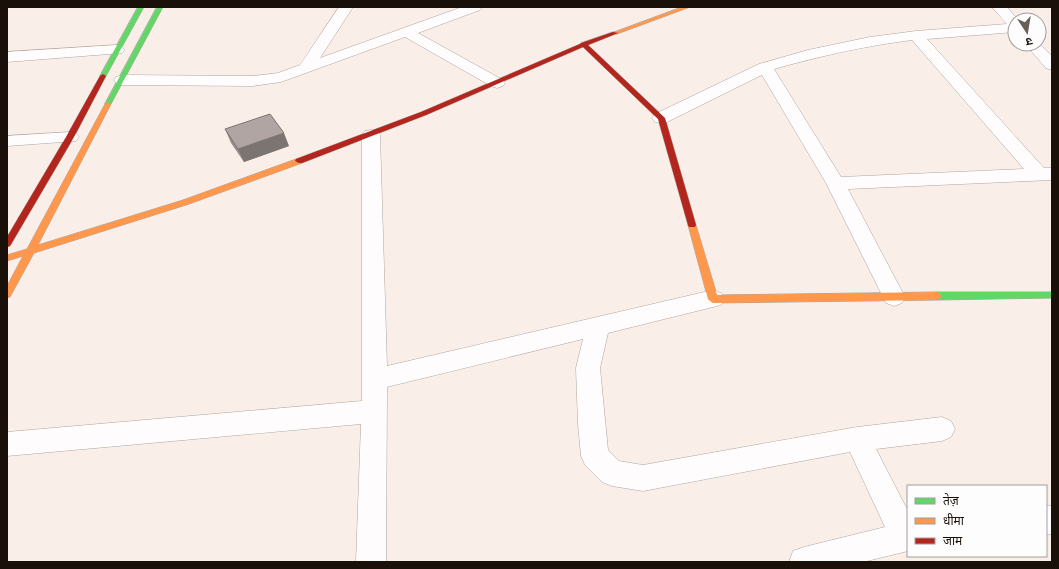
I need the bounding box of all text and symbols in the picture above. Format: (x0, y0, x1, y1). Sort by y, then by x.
north arrow (1007, 12, 1047, 52)
text: उ (1024, 34, 1034, 49)
legend (907, 485, 1047, 557)
text: तेज़ (943, 493, 960, 508)
text: धीमा (943, 513, 965, 528)
text: जाम (943, 533, 963, 548)

